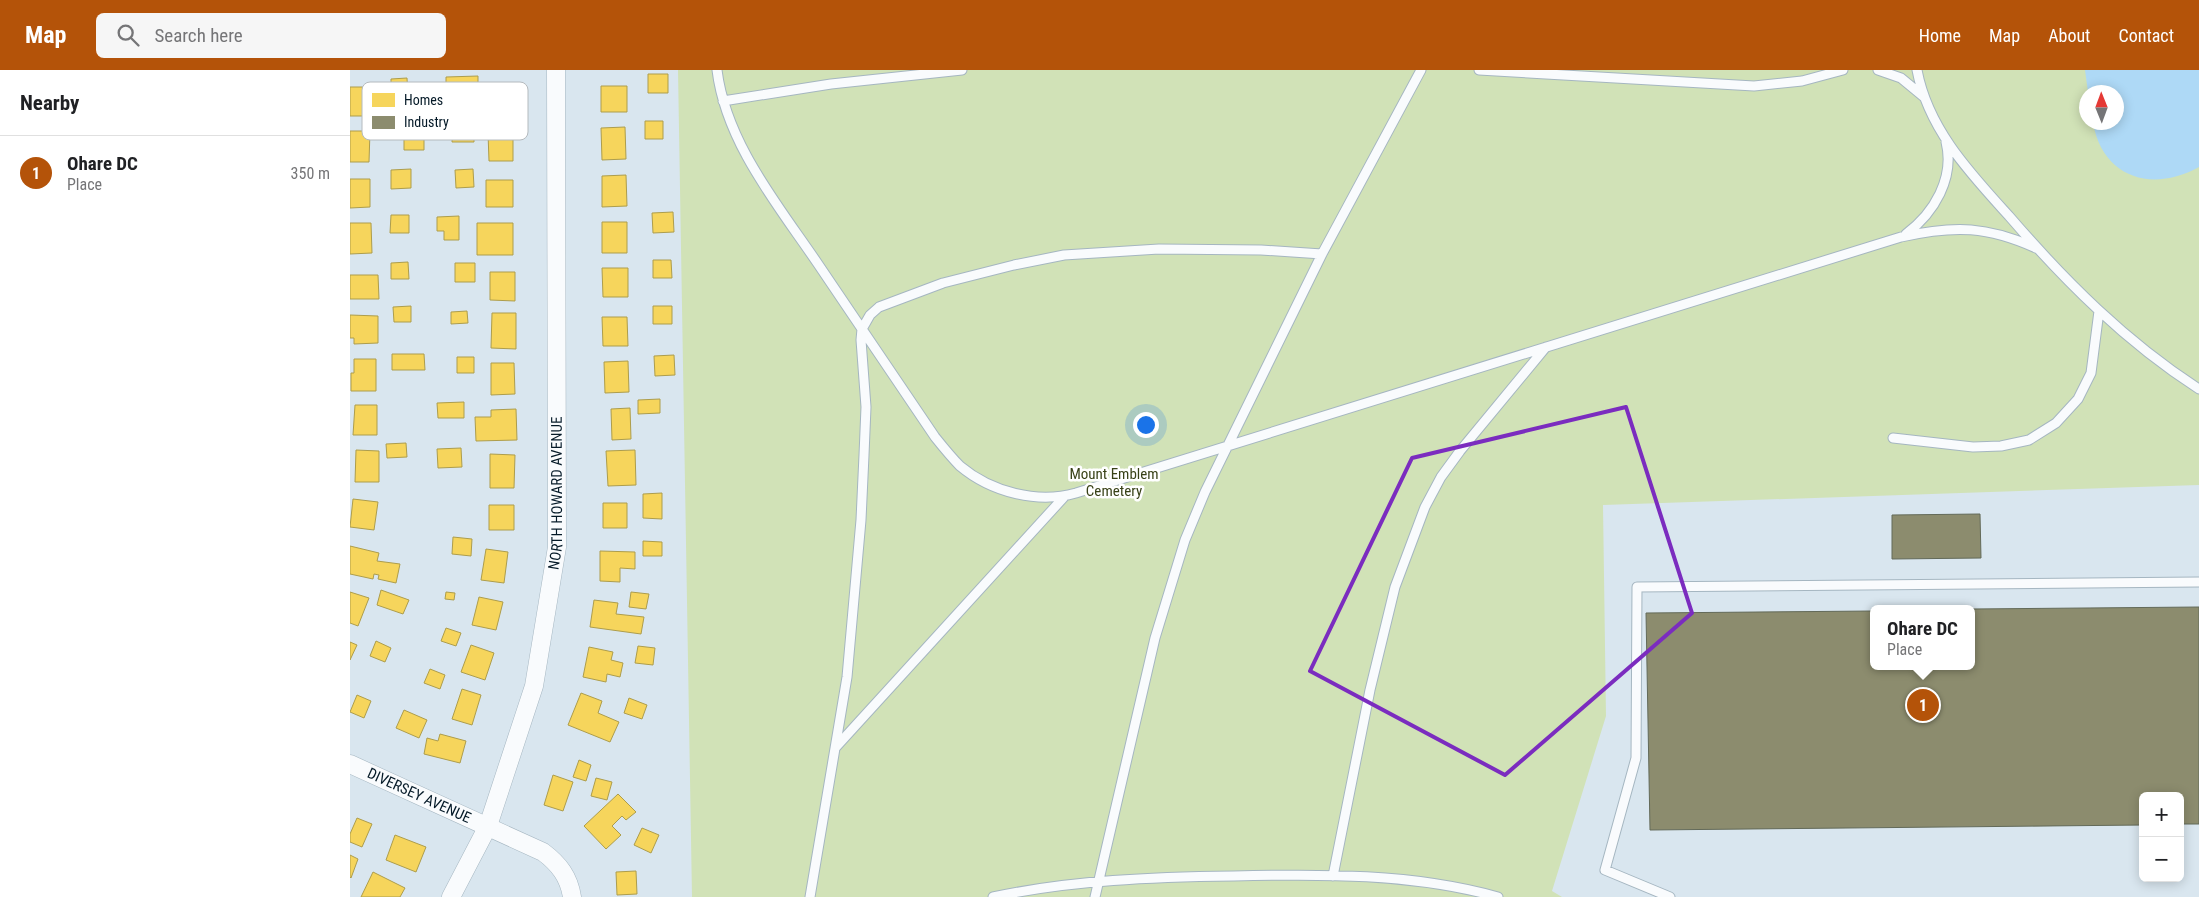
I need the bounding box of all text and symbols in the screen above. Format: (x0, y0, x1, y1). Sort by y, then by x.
search box (96, 13, 446, 58)
text: Map (25, 21, 66, 49)
icon: search (114, 21, 142, 49)
text: Search here (154, 24, 243, 47)
text: Home (1919, 25, 1961, 46)
text: Map (1989, 25, 2020, 46)
text: About (2048, 25, 2090, 46)
text: Contact (2118, 25, 2174, 46)
legend (362, 82, 528, 140)
north arrow (2079, 85, 2124, 130)
text: Nearby (20, 91, 79, 115)
text: Homes (404, 92, 443, 108)
text: Industry (404, 114, 449, 130)
text: Ohare DC (67, 152, 138, 175)
text: 1 (32, 164, 40, 183)
text: 350 m (291, 164, 330, 183)
text: Place (67, 175, 102, 194)
your location (1133, 412, 1159, 438)
street label: NORTH HOWARD AVENUE (544, 417, 566, 571)
park label: Mount Emblem Cemetery (1069, 465, 1159, 500)
popup (1870, 605, 1975, 670)
text: Ohare DC (1887, 617, 1958, 640)
text: Place (1887, 640, 1922, 659)
pin: 1 (1907, 686, 1939, 724)
street label: DIVERSEY AVENUE (365, 764, 474, 827)
map controls (2139, 792, 2184, 882)
button: + (2139, 792, 2184, 837)
button: − (2139, 837, 2184, 882)

